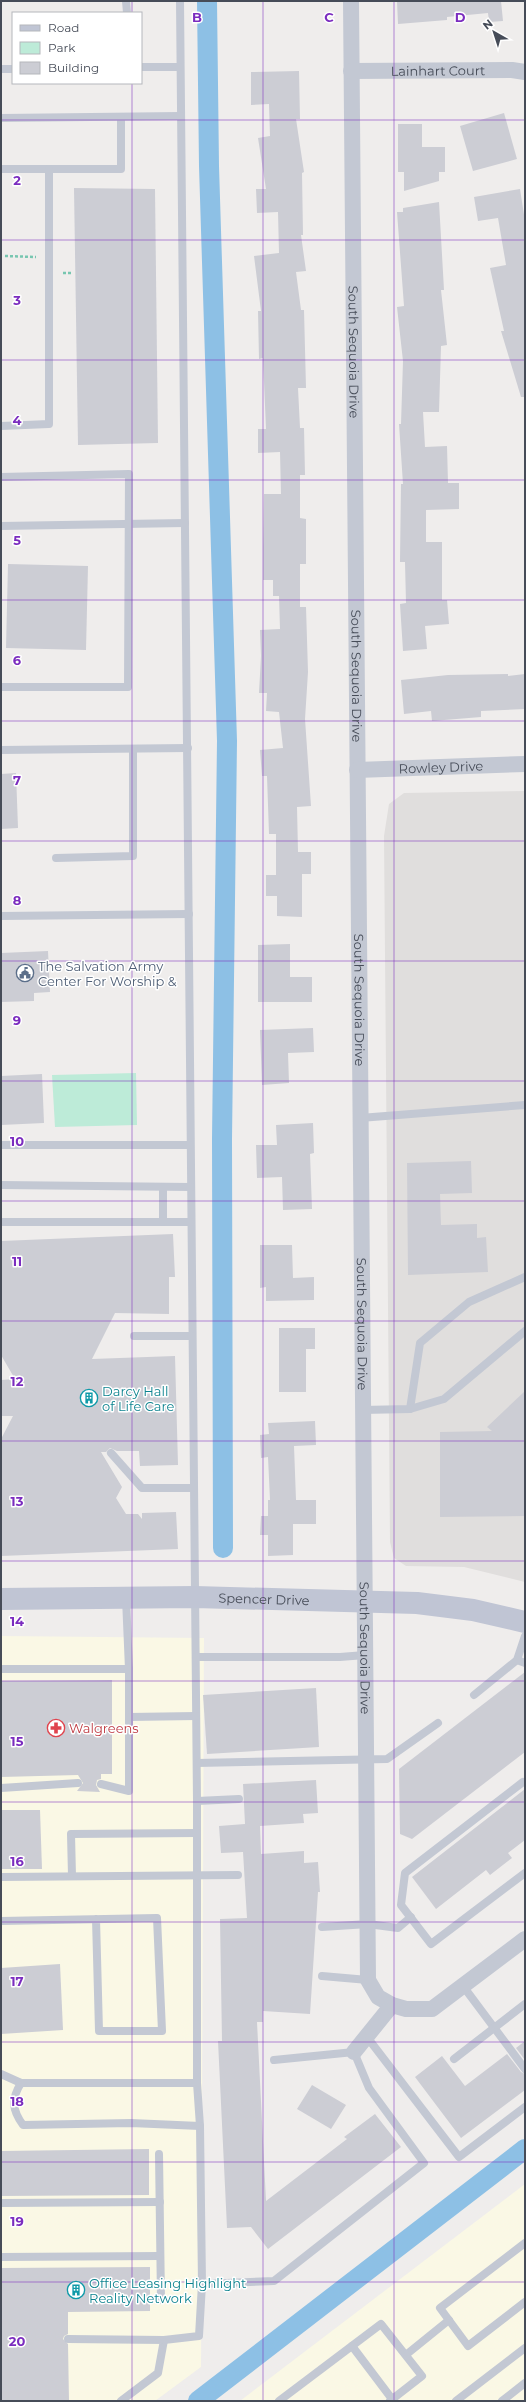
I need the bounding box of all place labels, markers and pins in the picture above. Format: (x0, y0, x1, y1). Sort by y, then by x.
place label: The Salvation Army Center For Worship & (38, 958, 177, 989)
public building icon: The Salvation Army Center For Worship & (15, 963, 35, 983)
place label: Darcy Hall of Life Care (102, 1383, 175, 1414)
building icon: Darcy Hall of Life Care (79, 1388, 99, 1408)
pharmacy icon: Walgreens (46, 1718, 66, 1738)
place label: Walgreens (69, 1720, 139, 1736)
place label: Office Leasing Highlight Reality Network (89, 2275, 246, 2306)
building icon: Office Leasing Highlight Reality Network (66, 2280, 86, 2300)

